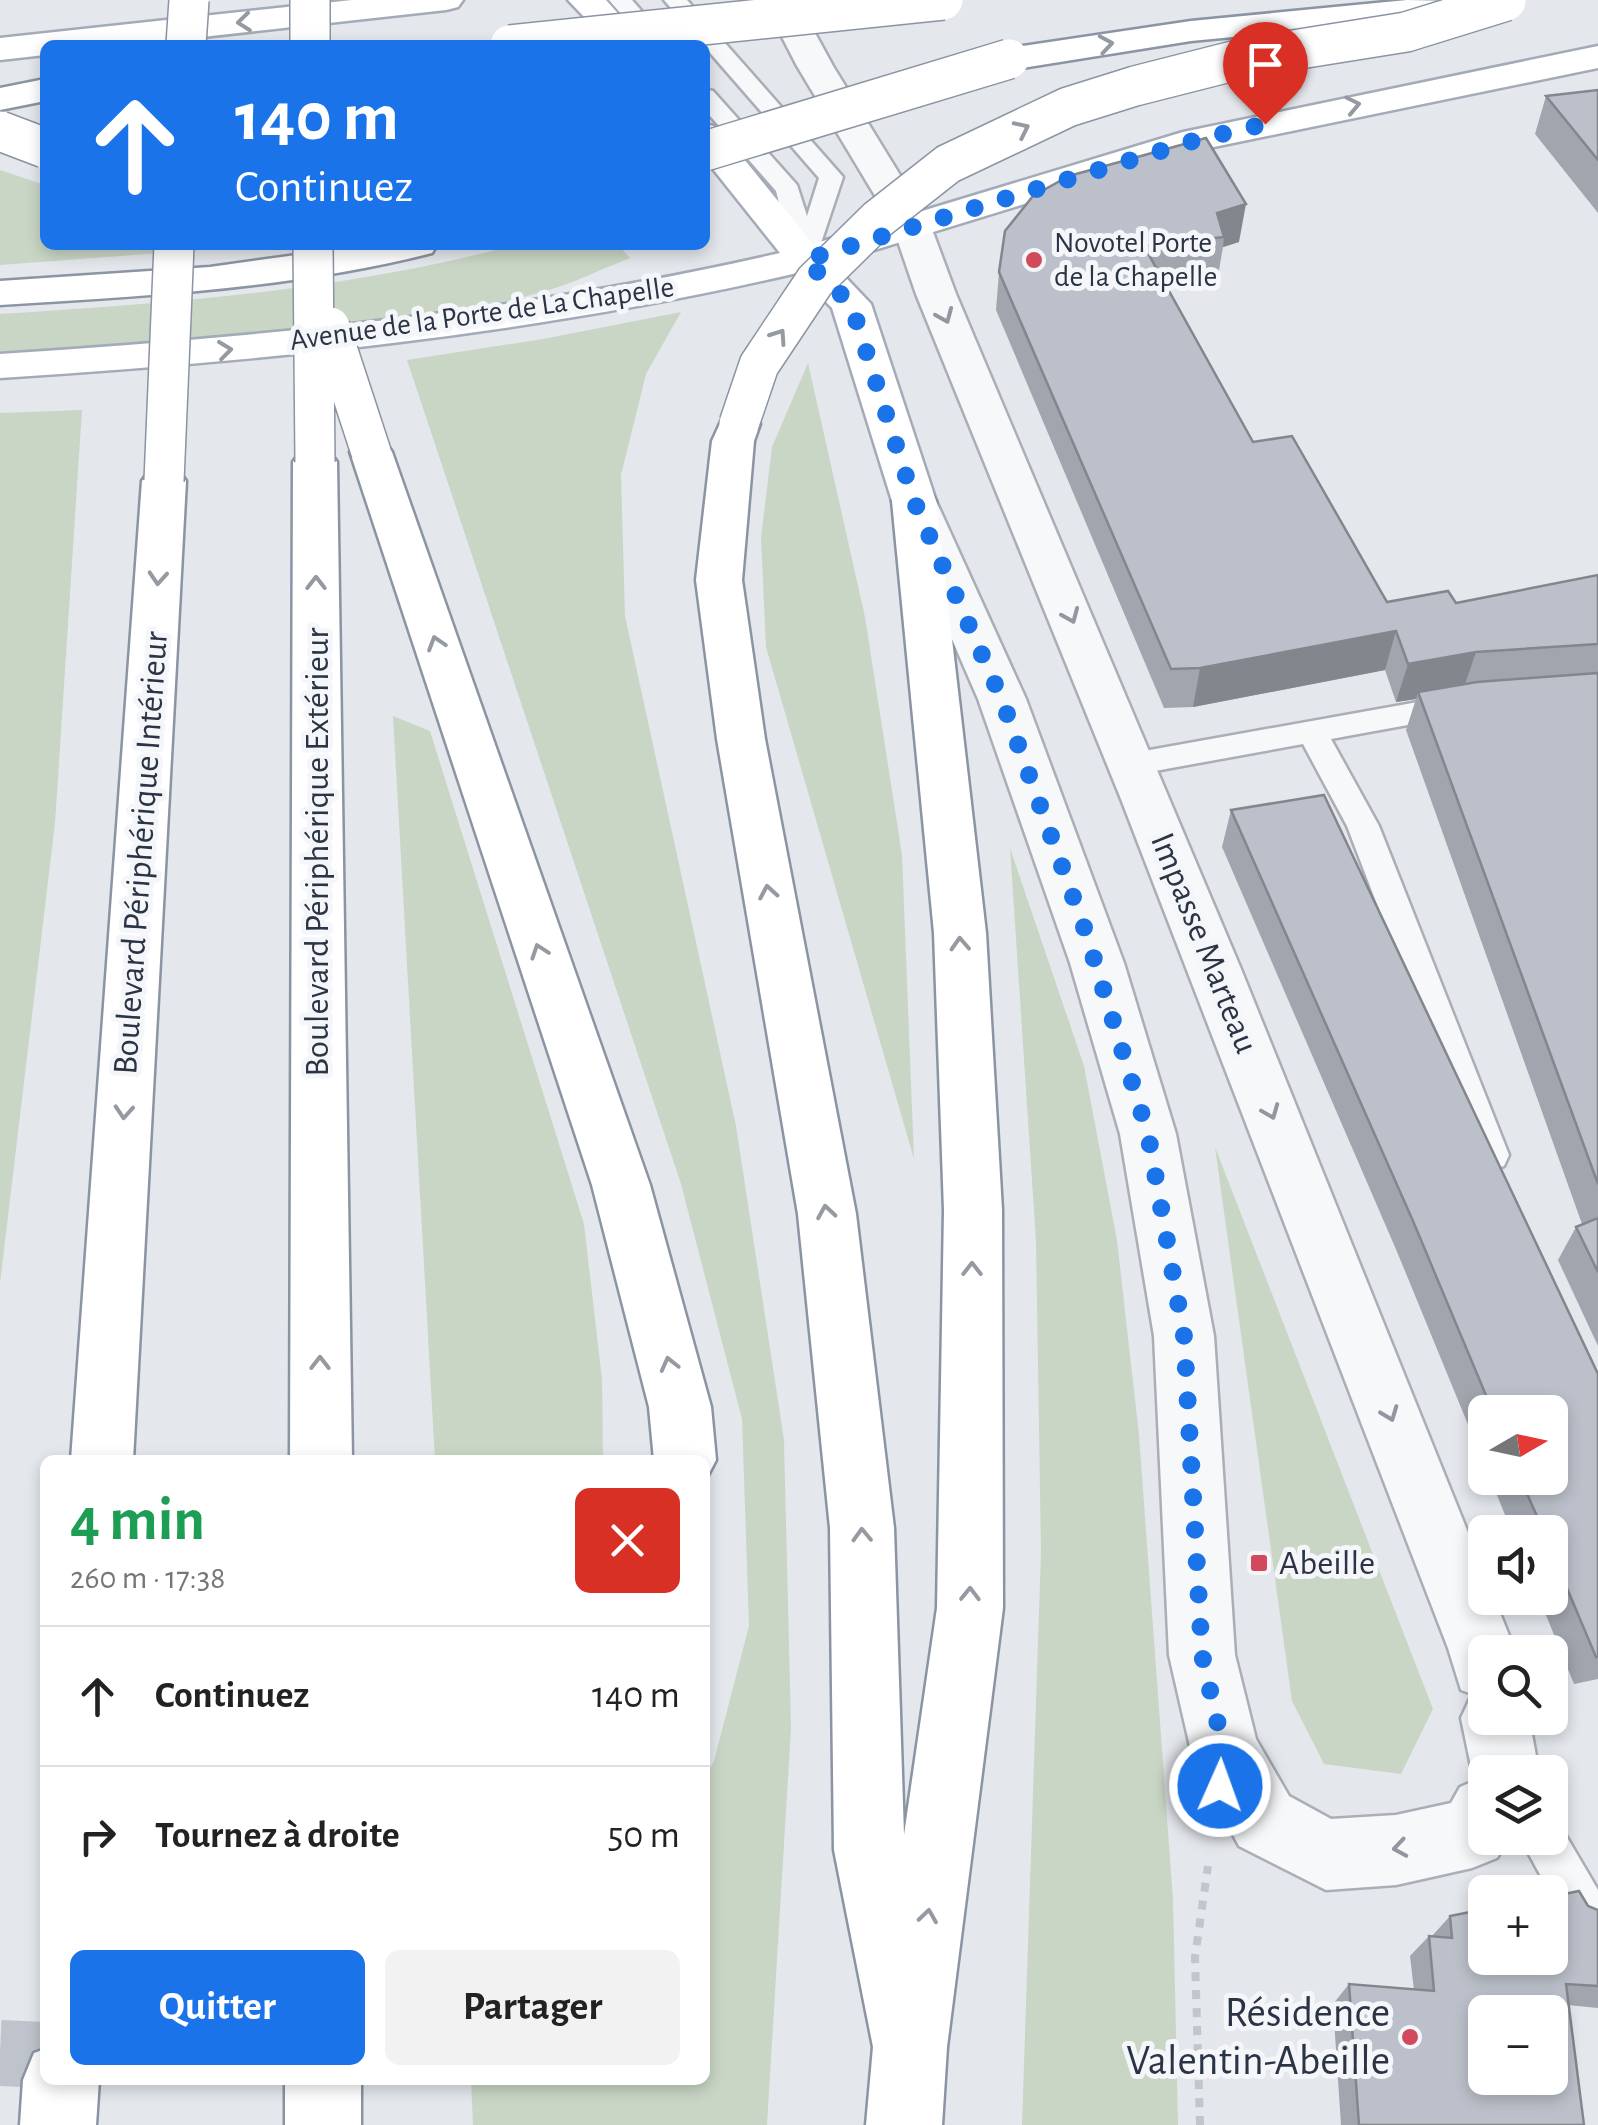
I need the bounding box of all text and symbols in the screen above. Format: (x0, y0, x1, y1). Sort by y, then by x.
one-way arrow (236, 11, 252, 32)
pin (1223, 22, 1308, 125)
one-way arrow (1097, 34, 1114, 55)
icon: arrive (1238, 37, 1293, 92)
icon: ahead (70, 80, 200, 210)
text: 140 m (235, 83, 399, 153)
one-way arrow (1344, 95, 1361, 116)
one-way arrow (1012, 121, 1030, 141)
text: Continuez (235, 165, 413, 210)
place label: Novotel Porte de la Chapelle (1054, 228, 1217, 292)
marker: Novotel Porte de la Chapelle (1023, 249, 1045, 271)
street label: Avenue de la Porte de La Chapelle (288, 272, 676, 356)
one-way arrow (933, 306, 953, 324)
one-way arrow (767, 328, 785, 347)
one-way arrow (218, 340, 234, 361)
one-way arrow (148, 570, 169, 586)
one-way arrow (305, 574, 327, 590)
one-way arrow (1059, 606, 1079, 623)
street label: Boulevard Périphérique Extérieur (300, 627, 335, 1077)
street label: Boulevard Périphérique Intérieur (108, 630, 174, 1076)
one-way arrow (427, 635, 448, 652)
street label: Impasse Marteau (1144, 828, 1264, 1058)
one-way arrow (758, 884, 779, 900)
one-way arrow (950, 936, 971, 952)
one-way arrow (531, 943, 551, 960)
one-way arrow (1260, 1102, 1280, 1119)
one-way arrow (114, 1104, 136, 1120)
one-way arrow (816, 1204, 837, 1220)
one-way arrow (961, 1260, 983, 1276)
one-way arrow (309, 1354, 331, 1370)
one-way arrow (660, 1356, 681, 1373)
north arrow (1468, 1395, 1568, 1495)
map controls (1468, 1395, 1568, 2095)
one-way arrow (1378, 1404, 1398, 1422)
button: close (575, 1488, 680, 1593)
text: 4 min (70, 1491, 205, 1551)
button: sound (1468, 1515, 1568, 1615)
one-way arrow (851, 1526, 872, 1542)
place label: Abeille (1279, 1546, 1375, 1581)
marker: Abeille (1248, 1552, 1270, 1574)
text: 260 m · 17:38 (70, 1562, 225, 1594)
one-way arrow (960, 1585, 981, 1601)
button: search (1468, 1635, 1568, 1735)
icon: ahead (70, 1669, 125, 1724)
text: Continuez (155, 1677, 309, 1715)
text: 140 m (592, 1677, 680, 1715)
position arrow (1168, 1734, 1272, 1838)
button: layers (1468, 1755, 1568, 1855)
icon: right (70, 1809, 125, 1864)
text: Tournez à droite (155, 1817, 400, 1855)
text: 50 m (607, 1817, 680, 1855)
one-way arrow (1392, 1837, 1409, 1858)
button: + (1468, 1875, 1568, 1975)
one-way arrow (917, 1908, 938, 1924)
button: Quitter (70, 1950, 365, 2065)
button: Partager (385, 1950, 680, 2065)
place label: Résidence Valentin-Abeille (1126, 1992, 1390, 2082)
button: − (1468, 1995, 1568, 2095)
marker: Résidence Valentin-Abeille (1399, 2026, 1421, 2048)

